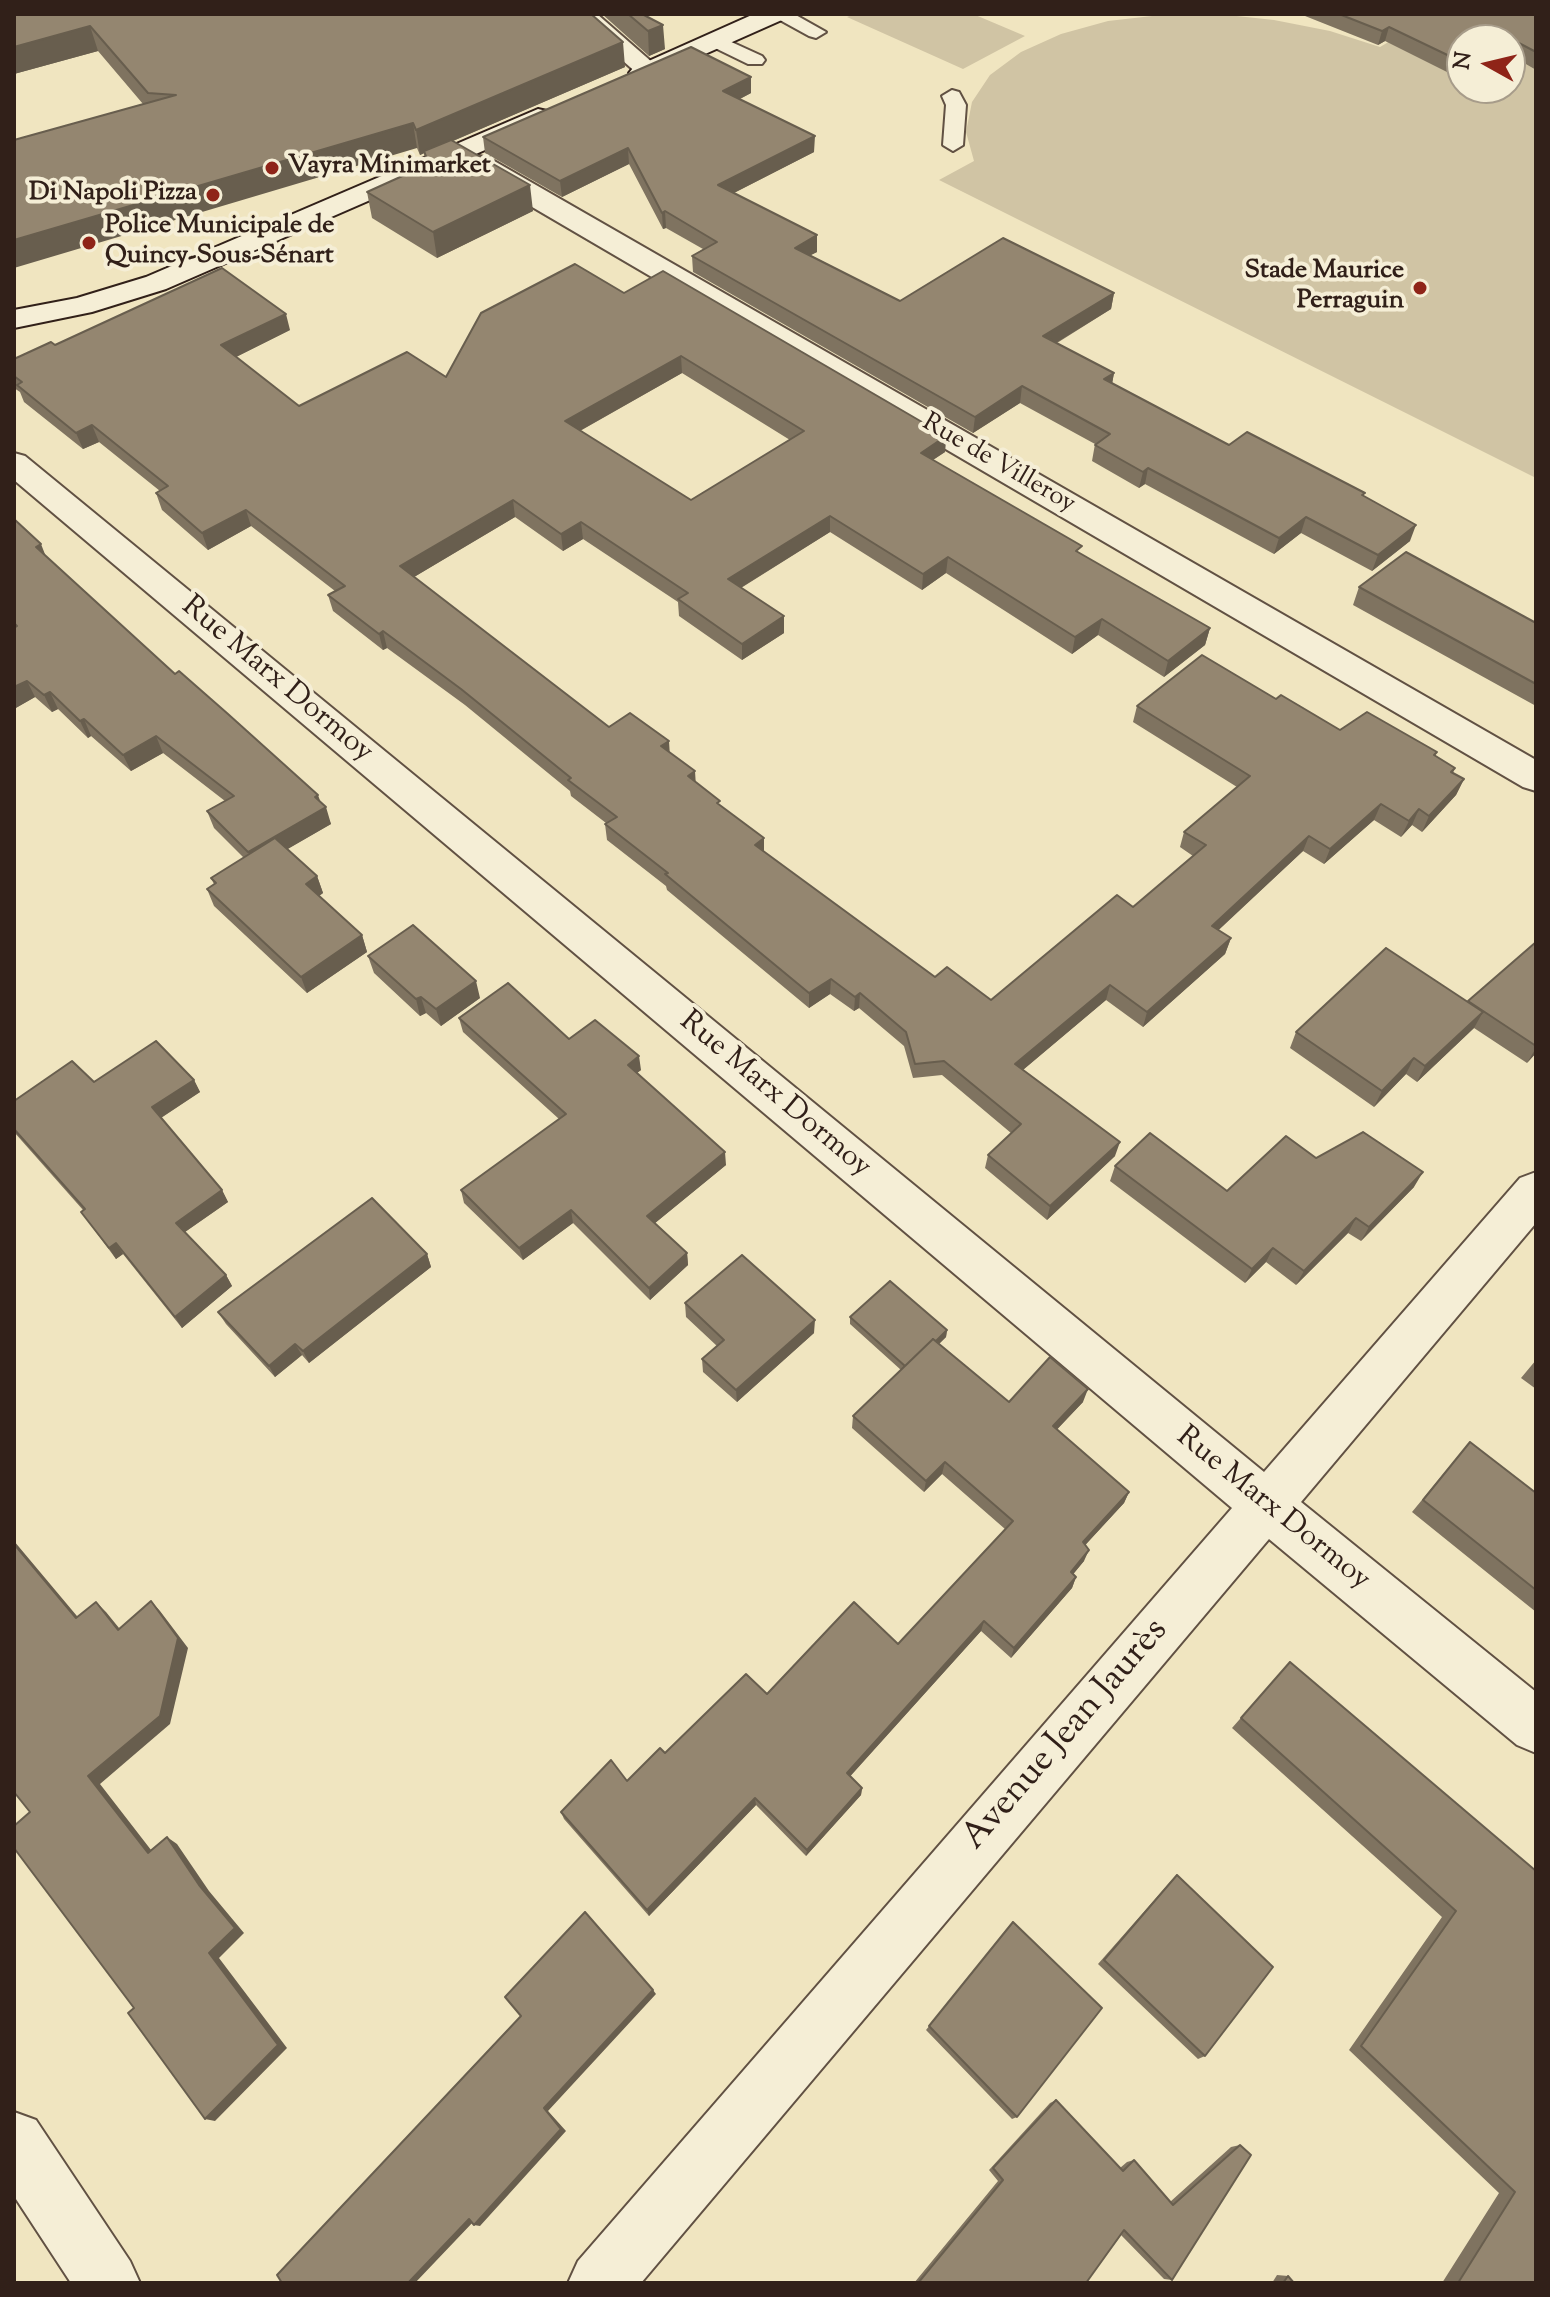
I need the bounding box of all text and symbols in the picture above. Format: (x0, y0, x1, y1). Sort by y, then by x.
north arrow (1446, 24, 1526, 104)
text: N (1447, 50, 1481, 72)
place label: Vayra Minimarket (288, 152, 491, 184)
marker: Vayra Minimarket (263, 159, 281, 177)
place label: Di Napoli Pizza (29, 179, 197, 211)
marker: Di Napoli Pizza (204, 186, 222, 204)
place label: Police Municipale de Quincy-Sous-Sénart (105, 212, 334, 274)
marker: Police Municipale de Quincy-Sous-Sénart (80, 234, 98, 252)
place label: Stade Maurice Perraguin (1245, 257, 1404, 318)
marker: Stade Maurice Perraguin (1411, 279, 1429, 297)
street label: Rue de Villeroy (916, 408, 1080, 522)
street label: Rue Marx Dormoy (173, 590, 379, 772)
street label: Rue Marx Dormoy (671, 1005, 877, 1187)
street label: Rue Marx Dormoy (1168, 1421, 1376, 1599)
street label: Avenue Jean Jaurès (955, 1611, 1179, 1861)

